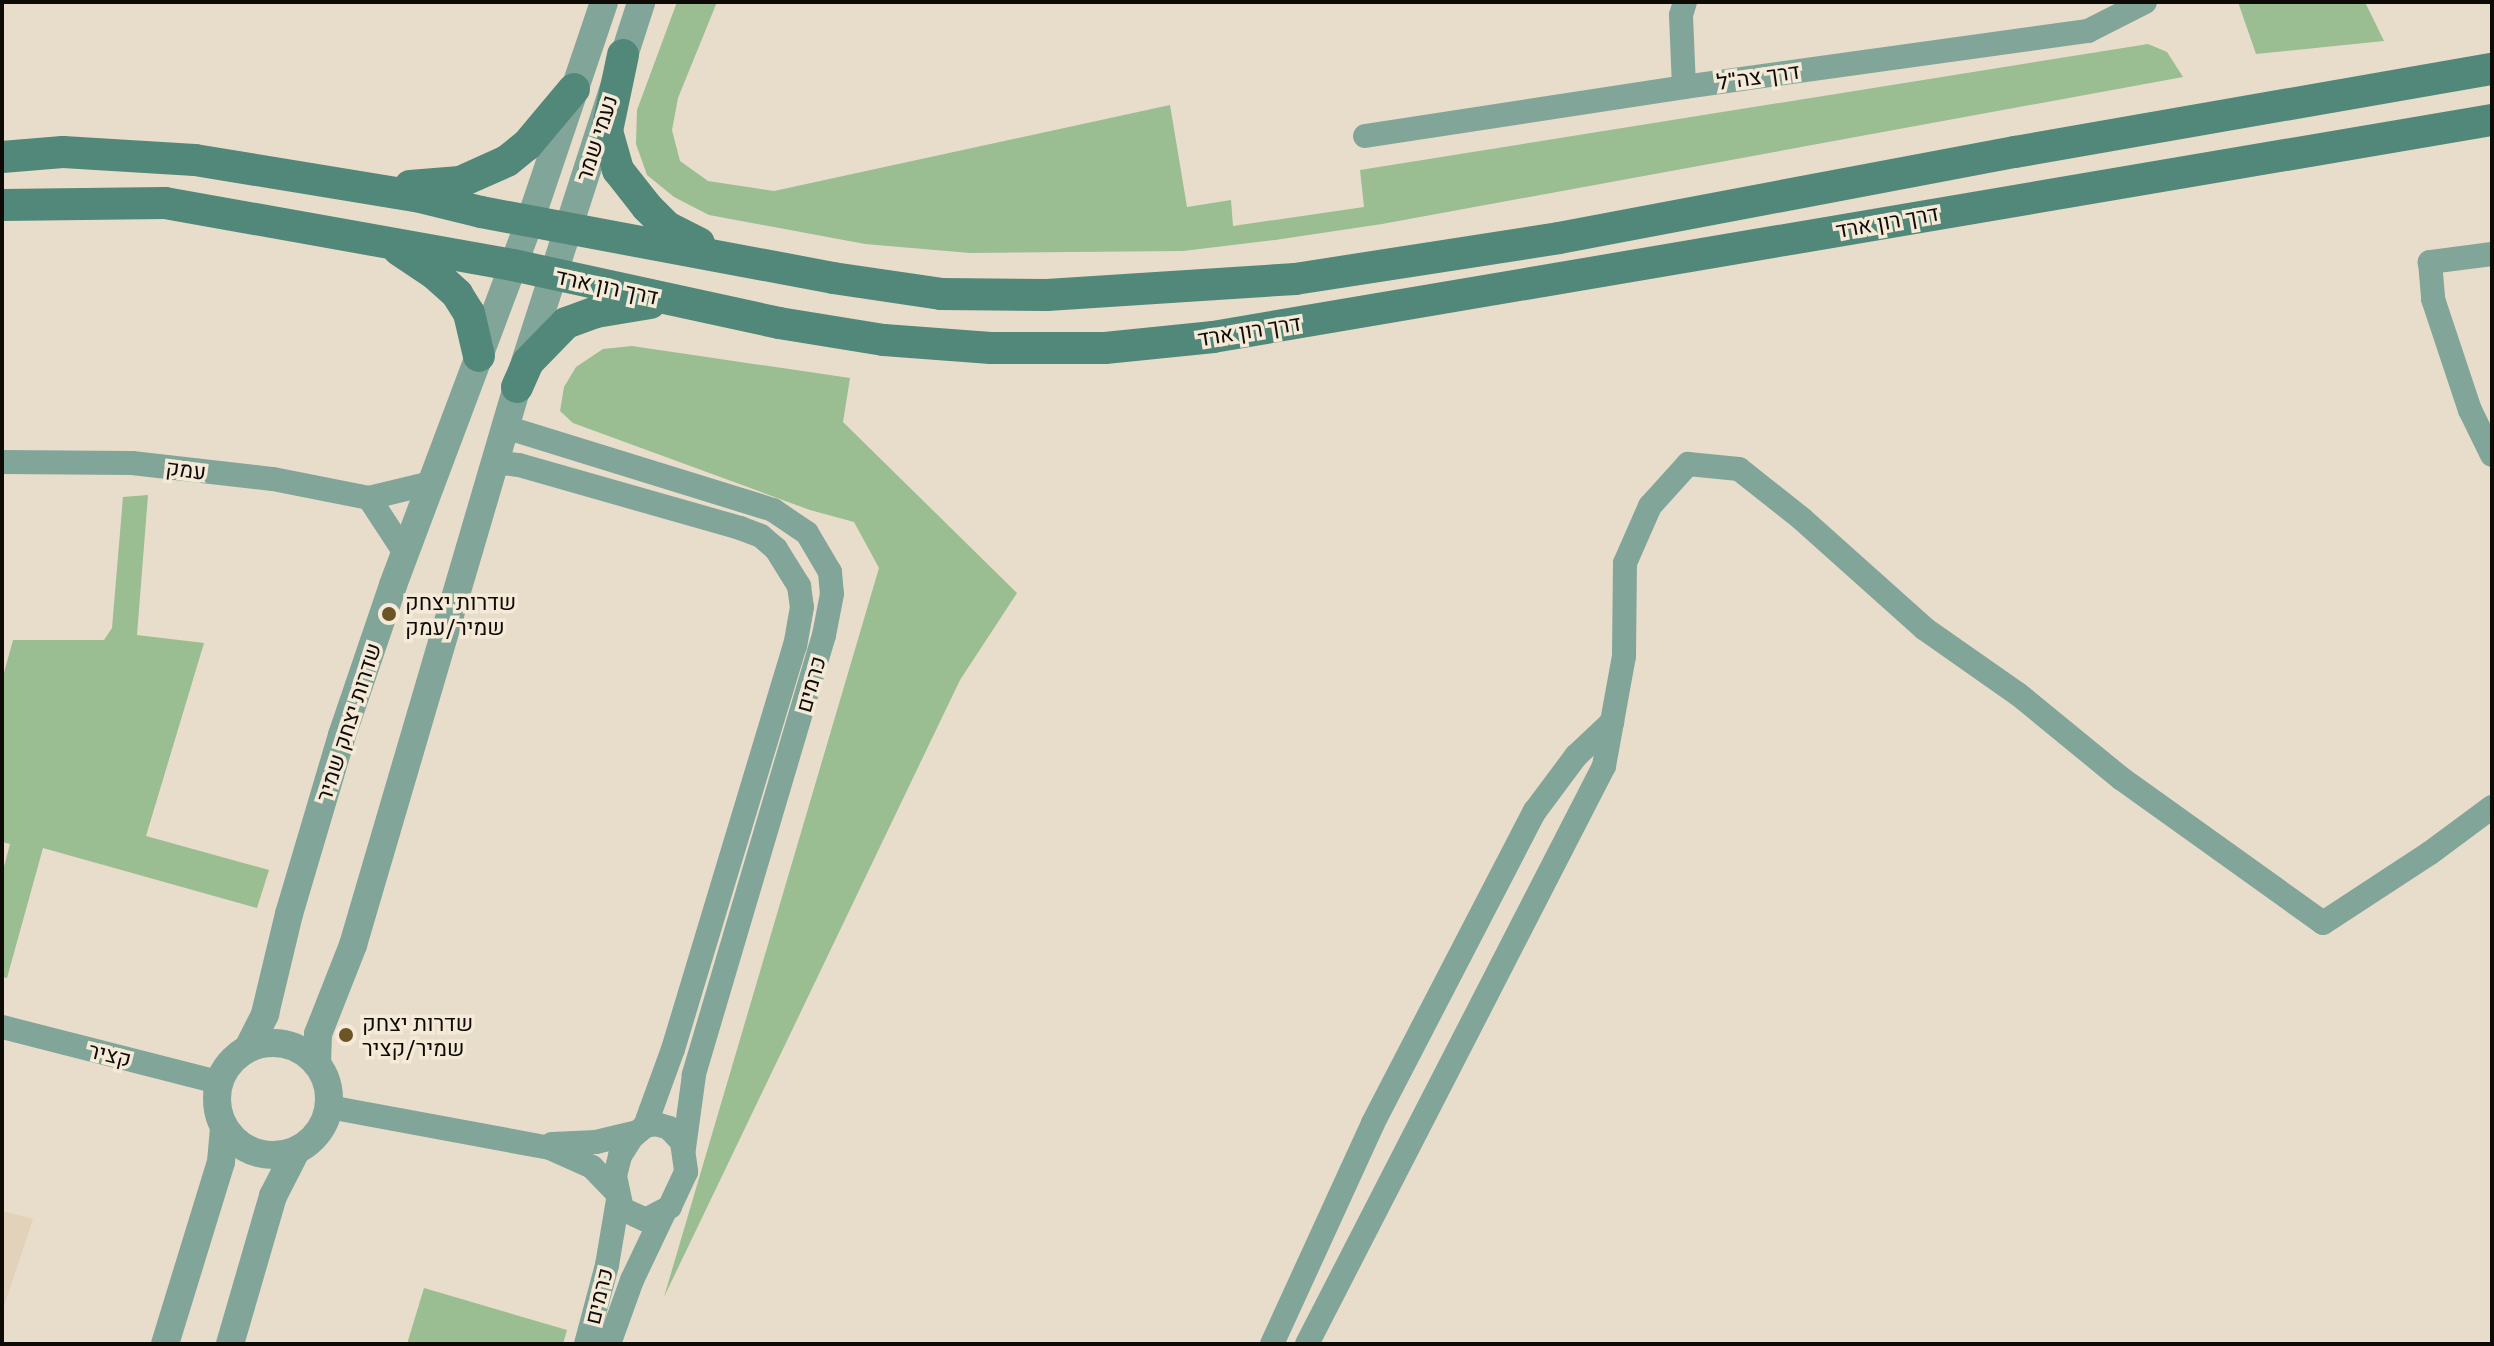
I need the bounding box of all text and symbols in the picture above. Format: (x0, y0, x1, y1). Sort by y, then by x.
street label: דרך צה"ל (1715, 57, 1801, 95)
street label: נעמי שמר (570, 92, 622, 184)
street label: דרך רון ארד (1833, 199, 1941, 243)
street label: דרך רון ארד (553, 262, 661, 310)
street label: דרך רון ארד (1196, 309, 1302, 351)
street label: עמק (164, 453, 208, 485)
place label: שדרות יצחק שמיר/עמק (405, 588, 516, 640)
marker: שדרות יצחק שמיר/עמק (380, 605, 398, 623)
street label: שדרות יצחק שמיר (310, 639, 386, 805)
street label: כרמים (789, 653, 831, 715)
place label: שדרות יצחק שמיר/קציר (362, 1009, 473, 1060)
marker: שדרות יצחק שמיר/קציר (337, 1026, 355, 1044)
street label: קציר (86, 1036, 134, 1072)
street label: כרמים (578, 1265, 618, 1327)

